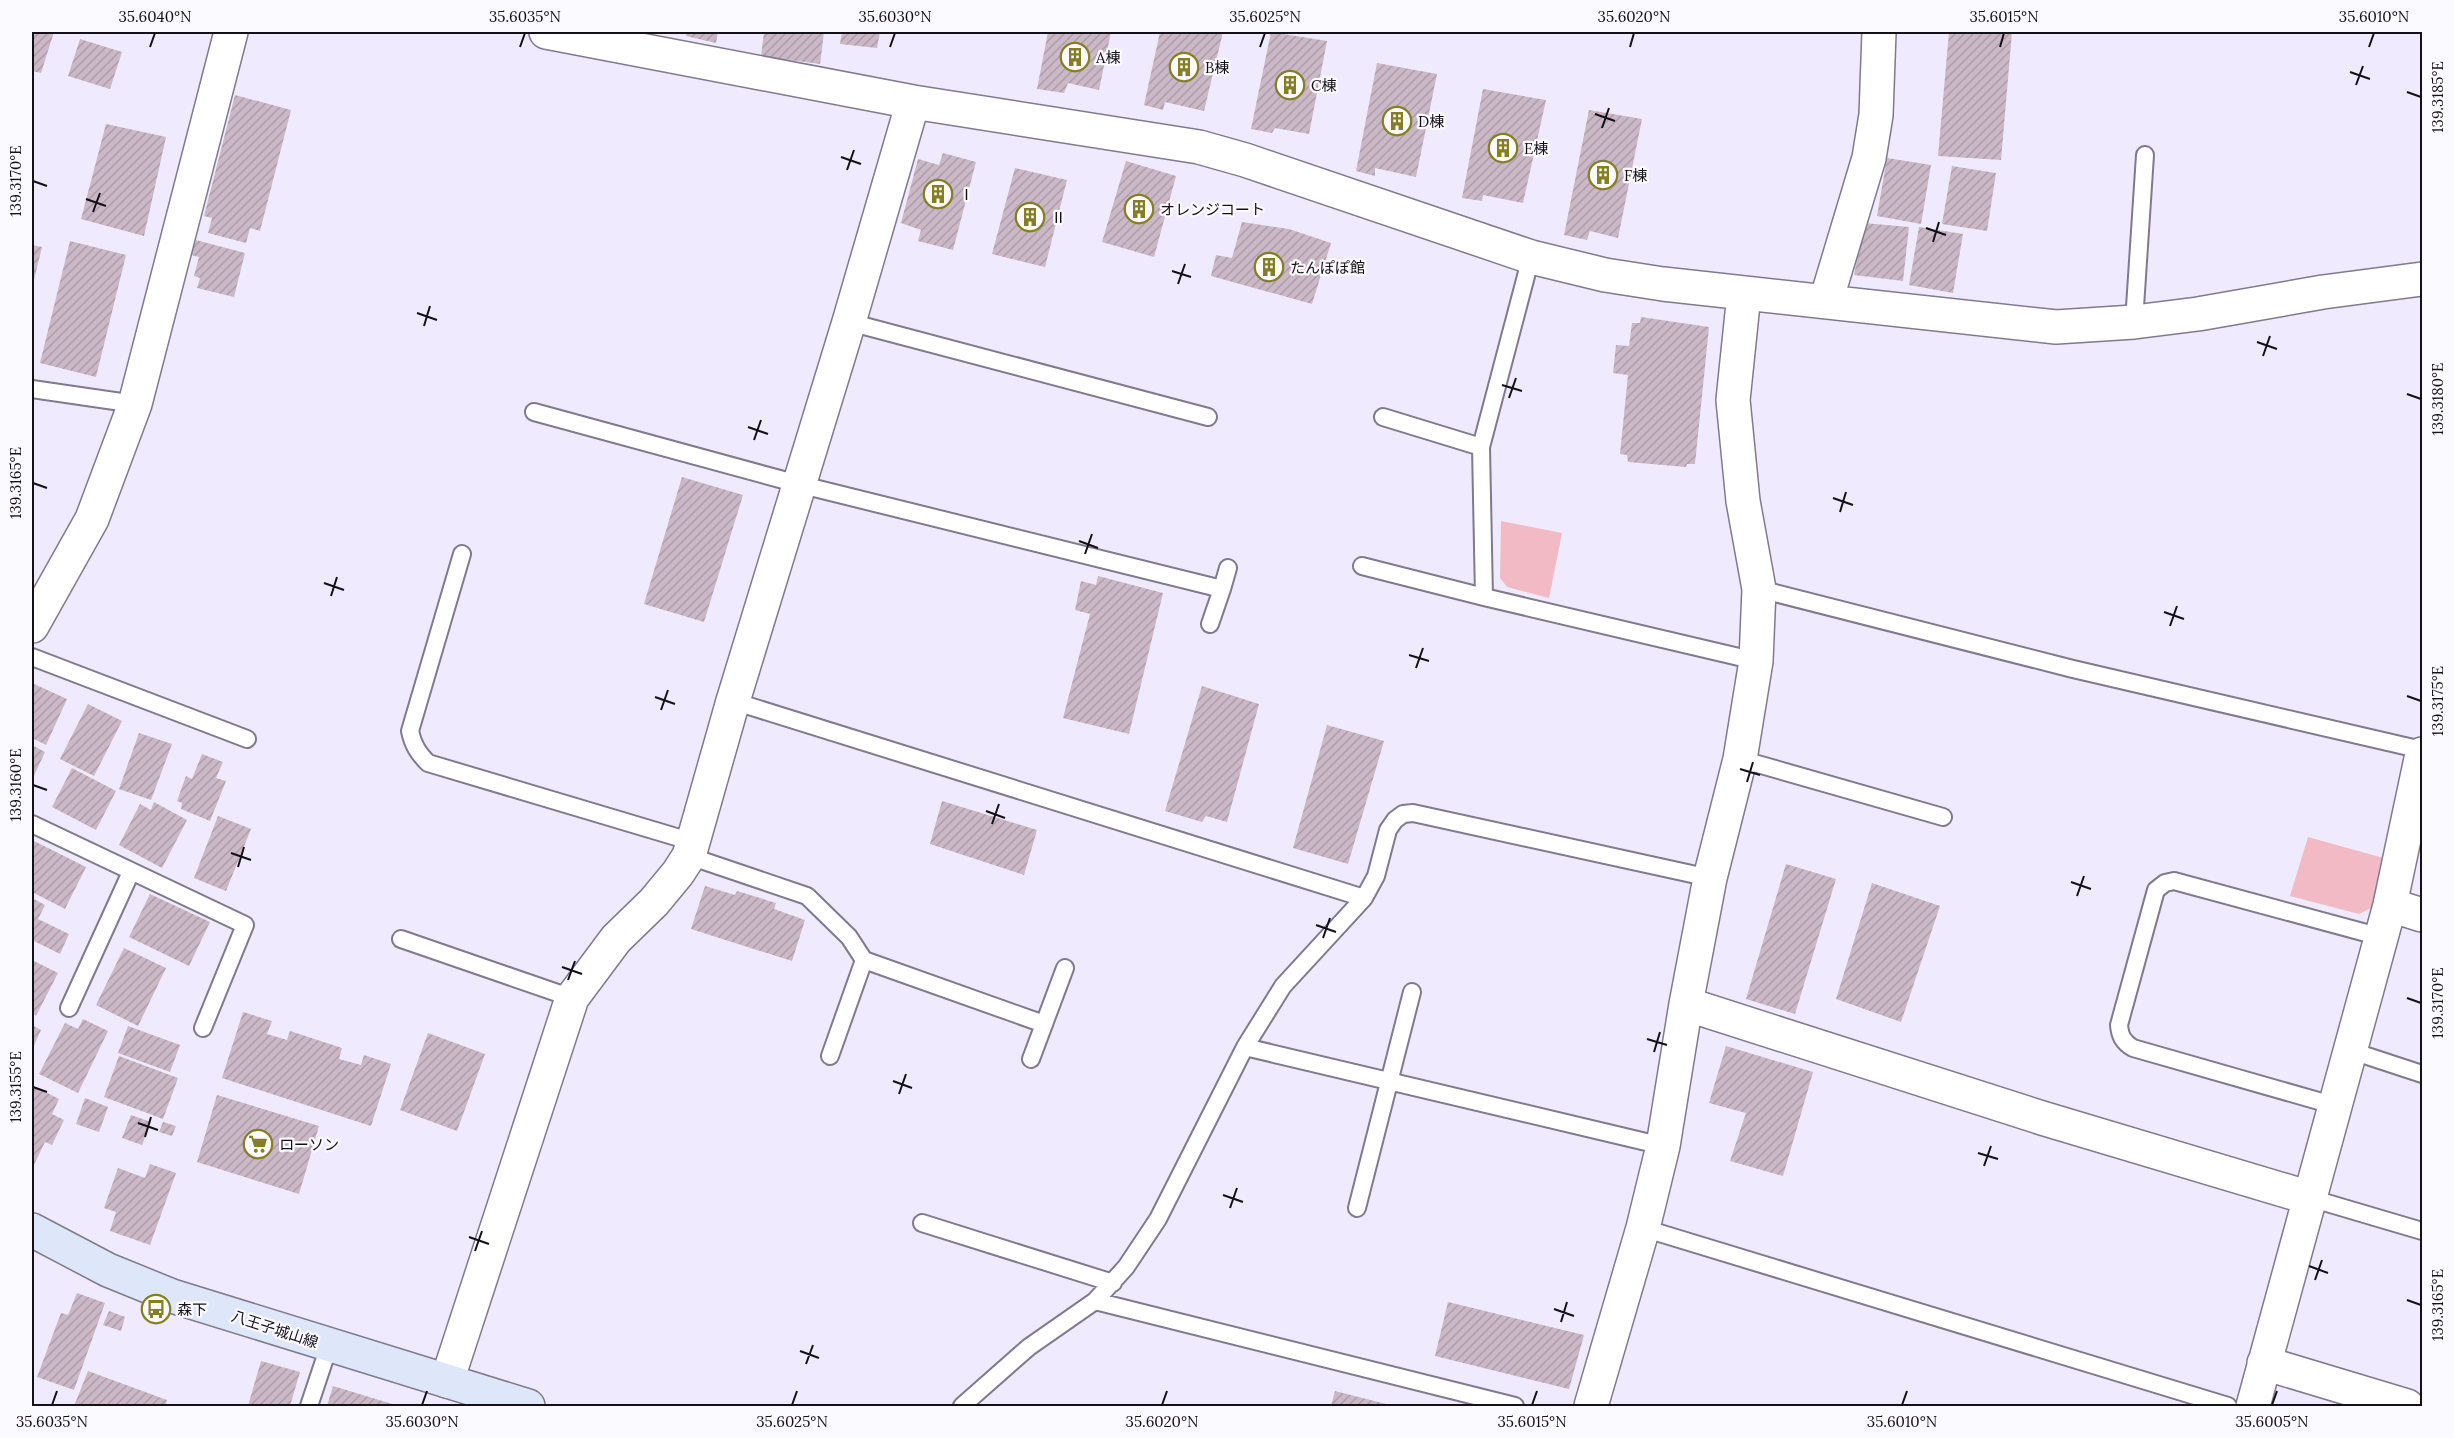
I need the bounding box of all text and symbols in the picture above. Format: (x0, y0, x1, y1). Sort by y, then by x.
text: 35.6040°N (118, 7, 192, 26)
text: 35.6035°N (489, 7, 561, 26)
text: 35.6030°N (858, 7, 932, 26)
text: 35.6025°N (1229, 7, 1301, 26)
text: 35.6020°N (1598, 7, 1670, 26)
text: 35.6015°N (1969, 7, 2039, 26)
text: 35.6010°N (2339, 7, 2409, 26)
building icon: A棟 (1059, 41, 1091, 73)
place label: A棟 (1095, 48, 1120, 67)
building icon: B棟 (1168, 51, 1200, 83)
place label: B棟 (1205, 58, 1229, 77)
text: 139.3185°E (2428, 61, 2447, 133)
building icon: C棟 (1274, 69, 1306, 101)
place label: C棟 (1311, 76, 1337, 95)
building icon: D棟 (1381, 105, 1413, 137)
place label: D棟 (1418, 112, 1444, 131)
building icon: E棟 (1487, 132, 1519, 164)
place label: E棟 (1524, 139, 1548, 158)
text: 139.3170°E (6, 145, 25, 217)
building icon: F棟 (1587, 159, 1619, 191)
place label: F棟 (1624, 166, 1647, 185)
building icon: Ⅰ (922, 178, 954, 210)
place label: Ⅰ (959, 185, 974, 204)
building icon: オレンジコート (1123, 193, 1155, 225)
place label: オレンジコート (1160, 200, 1265, 219)
building icon: Ⅱ (1014, 201, 1046, 233)
place label: Ⅱ (1051, 208, 1066, 227)
building icon: たんぽぽ館 (1253, 251, 1285, 283)
place label: たんぽぽ館 (1290, 258, 1365, 277)
text: 139.3180°E (2428, 363, 2447, 435)
text: 139.3165°E (6, 447, 25, 519)
text: 139.3175°E (2428, 666, 2447, 736)
text: 139.3160°E (6, 748, 25, 822)
text: 139.3170°E (2428, 967, 2447, 1039)
text: 139.3155°E (6, 1051, 25, 1123)
supermarket icon: ローソン (242, 1128, 274, 1160)
place label: ローソン (279, 1135, 339, 1154)
text: 139.3165°E (2428, 1269, 2447, 1341)
bus stop icon: 森下 (140, 1293, 172, 1325)
place label: 森下 (177, 1300, 207, 1319)
street label: 八王子城山線 (229, 1306, 321, 1352)
text: 35.6035°N (16, 1412, 88, 1431)
text: 35.6030°N (385, 1412, 459, 1431)
text: 35.6025°N (756, 1412, 828, 1431)
text: 35.6020°N (1126, 1412, 1198, 1431)
text: 35.6015°N (1497, 1412, 1567, 1431)
text: 35.6010°N (1867, 1412, 1937, 1431)
text: 35.6005°N (2235, 1412, 2309, 1431)

